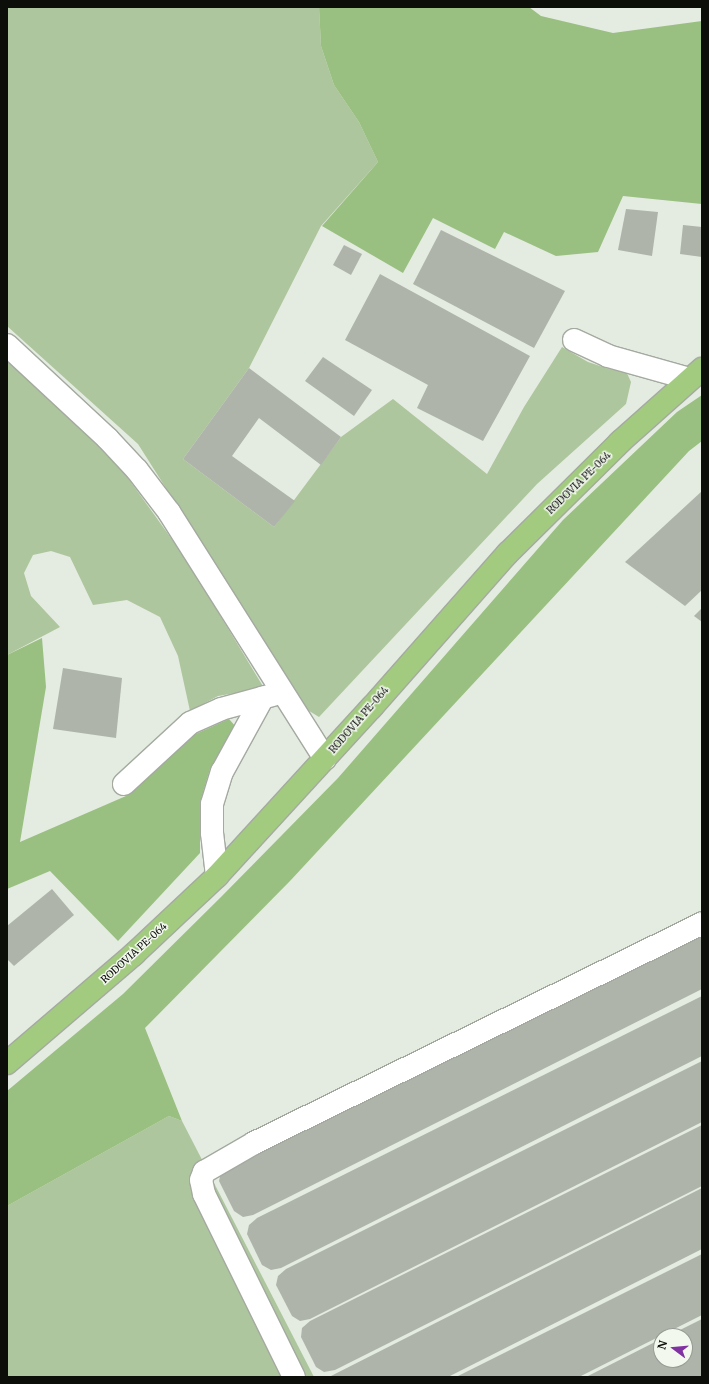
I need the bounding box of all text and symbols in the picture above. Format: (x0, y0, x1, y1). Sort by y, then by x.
street label: RODOVIA PE-064 (544, 449, 614, 517)
street label: RODOVIA PE-064 (327, 684, 391, 756)
street label: RODOVIA PE-064 (99, 920, 169, 986)
north arrow (653, 1328, 693, 1368)
text: N (654, 1339, 670, 1351)

